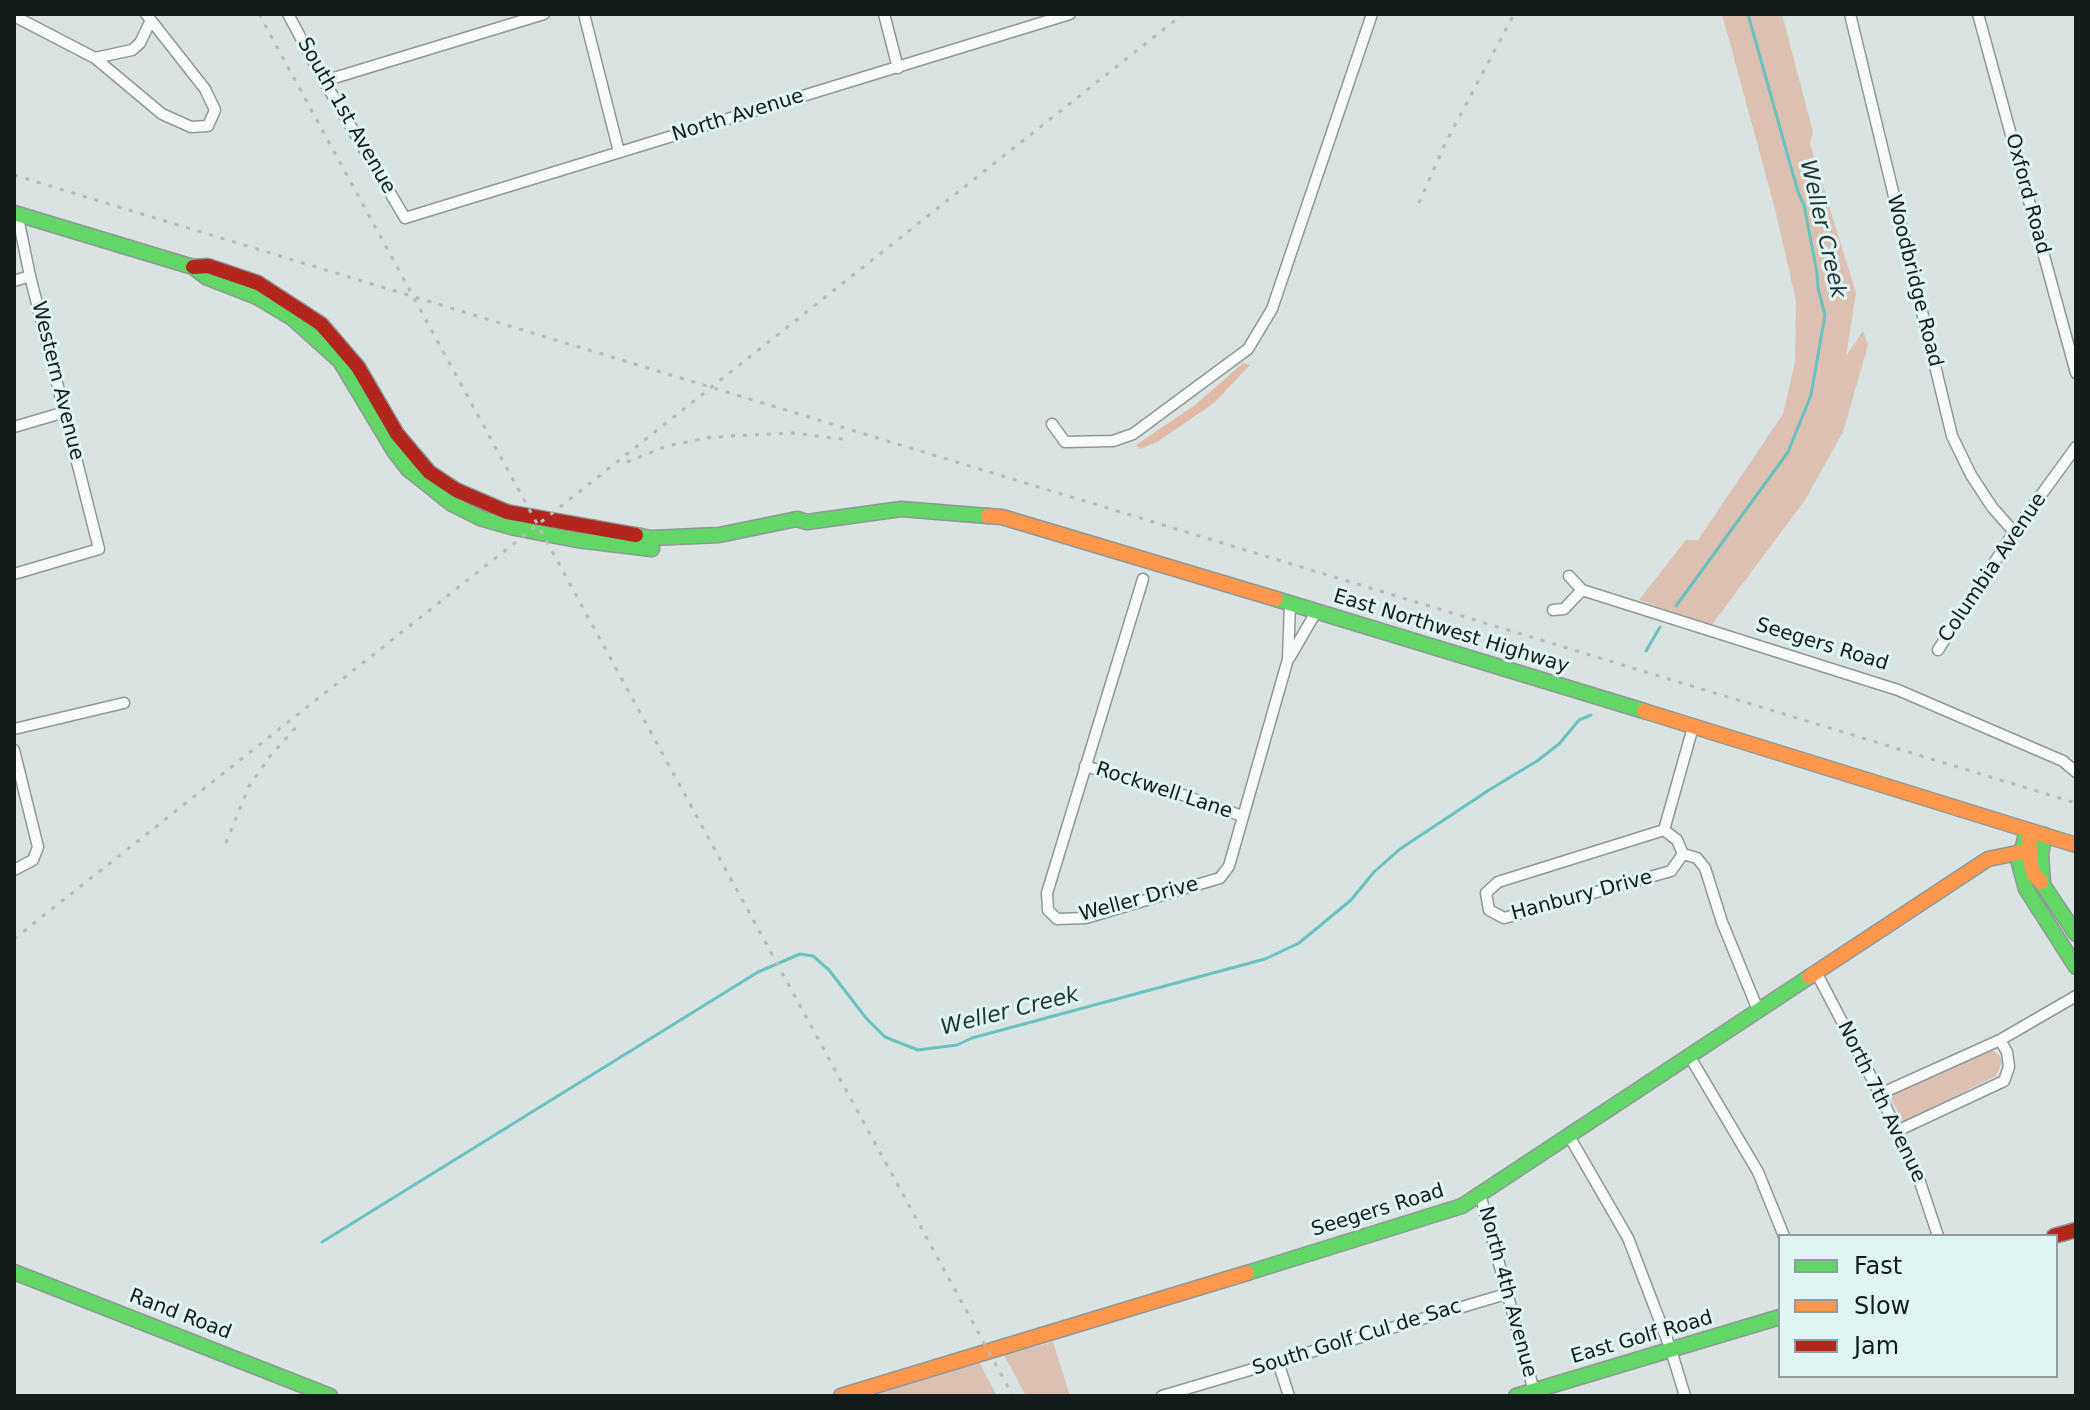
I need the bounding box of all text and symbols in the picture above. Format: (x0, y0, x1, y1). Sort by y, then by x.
street label: South 1st Avenue (292, 34, 400, 198)
street label: North Avenue (669, 85, 807, 147)
street label: Oxford Road (1999, 131, 2055, 257)
water label: Weller Creek (1793, 157, 1851, 301)
street label: Woodbridge Road (1881, 192, 1947, 370)
street label: Western Avenue (26, 299, 88, 463)
street label: Columbia Avenue (1934, 489, 2052, 647)
street label: East Northwest Highway (1330, 585, 1572, 679)
street label: Seegers Road (1753, 613, 1891, 677)
street label: Rockwell Lane (1093, 758, 1235, 824)
street label: Hanbury Drive (1509, 866, 1655, 926)
street label: Weller Drive (1077, 873, 1201, 927)
water label: Weller Creek (938, 982, 1082, 1042)
street label: North 7th Avenue (1832, 1018, 1930, 1186)
street label: Seegers Road (1309, 1179, 1447, 1243)
street label: North 4th Avenue (1473, 1204, 1541, 1380)
legend (1778, 1234, 2058, 1378)
text: Fast (1854, 1252, 1902, 1280)
street label: Rand Road (125, 1285, 235, 1345)
text: Slow (1854, 1292, 1910, 1320)
street label: South Golf Cul de Sac (1250, 1295, 1464, 1381)
street label: East Golf Road (1568, 1306, 1716, 1370)
text: Jam (1854, 1332, 1899, 1360)

